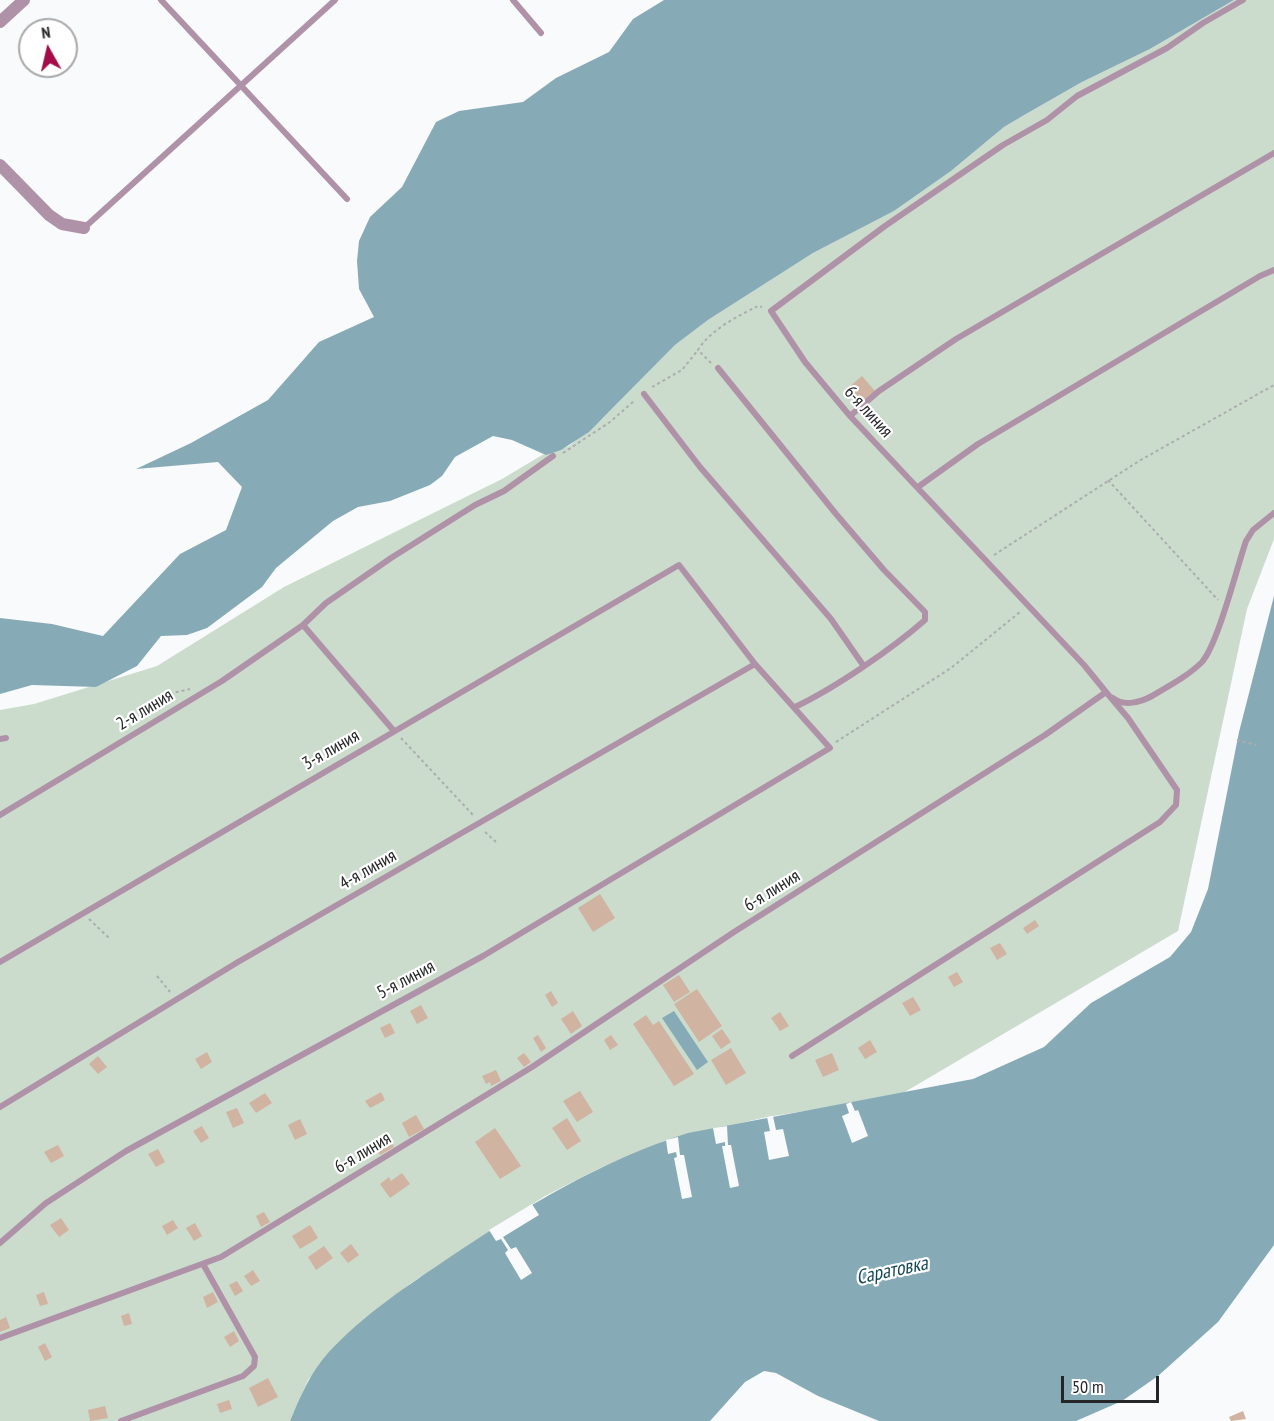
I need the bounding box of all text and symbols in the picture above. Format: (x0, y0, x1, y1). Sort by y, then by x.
north arrow (18, 18, 78, 78)
text: N (40, 22, 51, 43)
street label: 6-я линия (839, 382, 897, 442)
street label: 2-я линия (113, 685, 177, 735)
street label: 3-я линия (299, 725, 363, 775)
street label: 4-я линия (336, 845, 400, 895)
street label: 6-я линия (740, 865, 804, 917)
street label: 5-я линия (374, 956, 438, 1004)
street label: 6-я линия (331, 1128, 395, 1178)
water label: Саратовка (854, 1252, 930, 1290)
scale bar (1064, 1364, 1162, 1402)
text: 50 m (1072, 1375, 1104, 1398)

